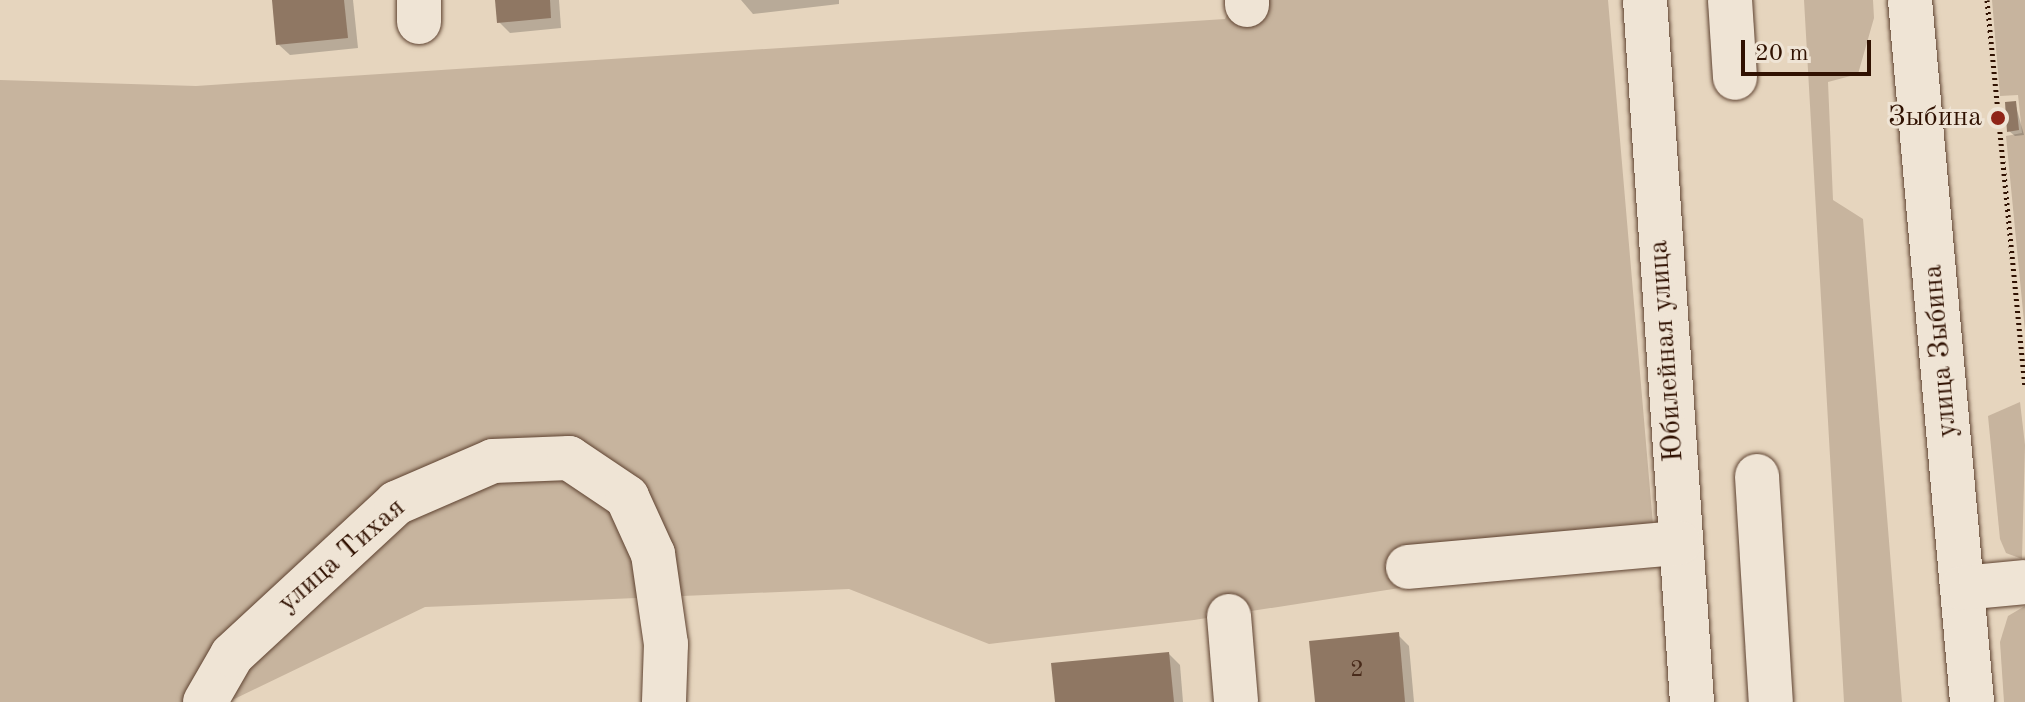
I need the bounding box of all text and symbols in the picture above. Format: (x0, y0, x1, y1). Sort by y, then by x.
scale bar (1745, 24, 1875, 74)
text: 20 m (1755, 42, 1809, 66)
place label: Зыбина (1888, 101, 1982, 135)
marker: Зыбина (1989, 109, 2007, 127)
street label: Юбилейная улица (1642, 239, 1692, 463)
street label: улица Зыбина (1917, 263, 1965, 439)
street label: улица Тихая (272, 492, 412, 620)
house number: 2 (1350, 657, 1364, 685)

